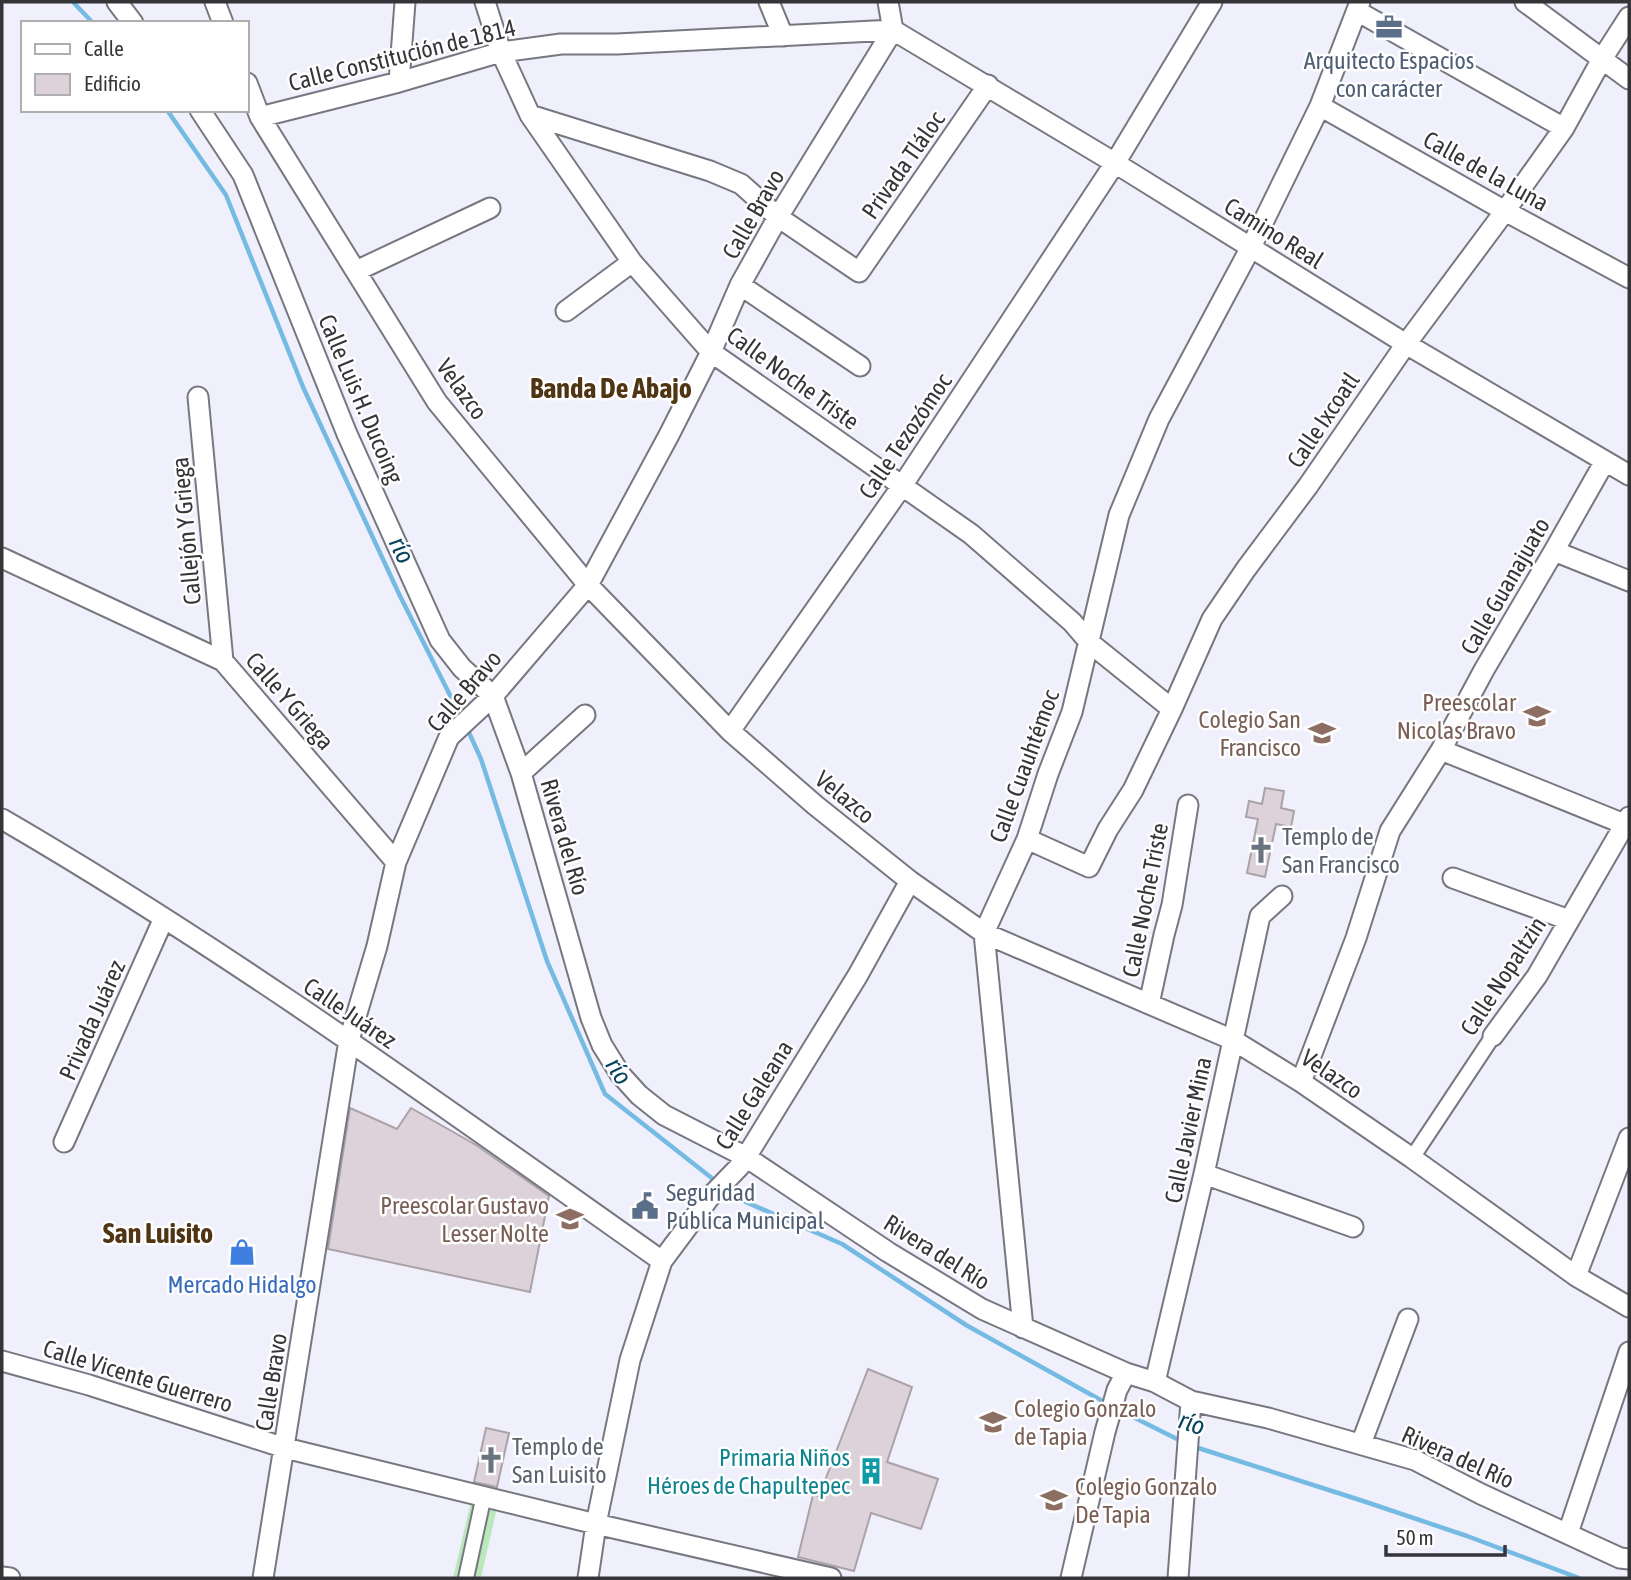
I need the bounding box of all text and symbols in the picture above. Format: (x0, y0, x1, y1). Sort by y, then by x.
office icon: Arquitecto Espacios con carácter (1374, 12, 1404, 42)
street label: Calle Constitución de 1814 (286, 14, 518, 96)
legend (21, 21, 248, 112)
text: Calle (84, 36, 124, 60)
place label: Arquitecto Espacios con carácter (1304, 47, 1474, 102)
text: Edificio (84, 71, 141, 95)
street label: Privada Tláloc (856, 106, 950, 224)
street label: Calle de la Luna (1419, 126, 1553, 216)
street label: Calle Bravo (717, 165, 789, 263)
street label: Camino Real (1220, 192, 1329, 274)
street label: Calle Luis H. Ducoing (313, 310, 409, 488)
street label: Calle Noche Triste (722, 321, 864, 435)
street label: Velazco (431, 354, 493, 424)
street label: Calle Ixcoatl (1281, 367, 1365, 473)
street label: Calle Tezozómoc (853, 368, 957, 504)
district label: Banda De Abajo (530, 372, 692, 404)
street label: Callejón Y Griega (166, 456, 206, 606)
street label: Calle Guanajuato (1455, 513, 1555, 659)
water label: río (383, 532, 421, 568)
street label: Calle Bravo (421, 645, 507, 737)
street label: Calle Y Griega (241, 647, 339, 755)
street label: Calle Cuauhtémoc (984, 686, 1064, 846)
place label: Preescolar Nicolas Bravo (1397, 689, 1517, 744)
school or university icon: Preescolar Nicolas Bravo (1522, 701, 1552, 731)
place label: Colegio San Francisco (1199, 706, 1301, 761)
school or university icon: Colegio San Francisco (1307, 718, 1337, 748)
street label: Velazco (810, 765, 880, 829)
street label: Rivera del Río (536, 776, 594, 898)
street label: Calle Noche Triste (1117, 821, 1173, 979)
place label: Templo de San Francisco (1282, 823, 1400, 878)
church icon: Templo de San Francisco (1246, 835, 1276, 865)
street label: Calle Nopaltzin (1455, 912, 1551, 1040)
street label: Privada Juárez (54, 956, 131, 1084)
street label: Calle Juárez (299, 972, 402, 1054)
street label: Calle Galeana (710, 1035, 798, 1155)
street label: Velazco (1296, 1044, 1368, 1104)
water label: río (599, 1052, 639, 1090)
street label: Calle Javier Mina (1159, 1055, 1217, 1205)
place label: Seguridad Pública Municipal (666, 1179, 825, 1234)
public building icon: Seguridad Pública Municipal (630, 1191, 660, 1221)
place label: Preescolar Gustavo Lesser Nolte (380, 1192, 549, 1247)
school or university icon: Preescolar Gustavo Lesser Nolte (555, 1204, 585, 1234)
street label: Rivera del Río (879, 1209, 995, 1295)
district label: San Luisito (103, 1217, 213, 1249)
shop icon: Mercado Hidalgo (227, 1237, 257, 1267)
place label: Mercado Hidalgo (167, 1271, 317, 1298)
street label: Calle Bravo (250, 1331, 292, 1433)
street label: Calle Vicente Guerrero (40, 1334, 236, 1418)
place label: Colegio Gonzalo de Tapia (1014, 1395, 1156, 1450)
water label: río (1175, 1405, 1209, 1441)
school or university icon: Colegio Gonzalo de Tapia (978, 1407, 1008, 1437)
street label: Rivera del Río (1398, 1420, 1518, 1494)
place label: Templo de San Luisito (512, 1433, 607, 1488)
place label: Primaria Niños Héroes de Chapultepec (647, 1444, 850, 1499)
church icon: Templo de San Luisito (476, 1445, 506, 1475)
building icon: Primaria Niños Héroes de Chapultepec (856, 1456, 886, 1486)
place label: Colegio Gonzalo De Tapia (1075, 1473, 1217, 1528)
school or university icon: Colegio Gonzalo De Tapia (1039, 1485, 1069, 1515)
scale bar (1386, 1514, 1505, 1558)
text: 50 m (1396, 1525, 1434, 1549)

